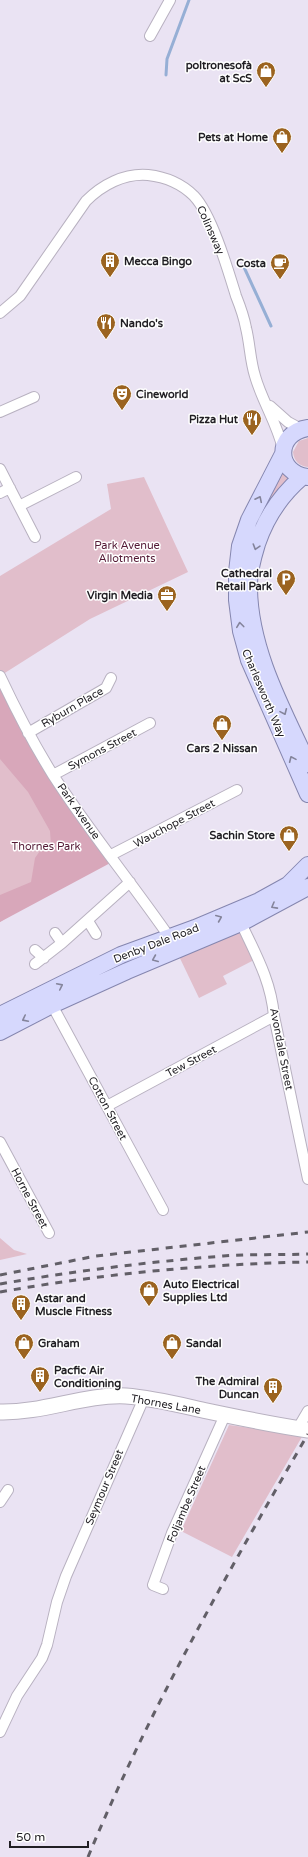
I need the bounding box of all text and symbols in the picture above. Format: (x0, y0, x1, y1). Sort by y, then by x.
place label: poltronesofà at ScS (186, 59, 252, 85)
shop icon: poltronesofà at ScS (255, 60, 277, 88)
shop icon: Pets at Home (271, 126, 293, 154)
place label: Pets at Home (198, 131, 269, 144)
street label: Colinsway (194, 204, 227, 257)
building icon: Mecca Bingo (99, 250, 121, 278)
cafe icon: Costa (269, 252, 291, 280)
place label: Mecca Bingo (124, 255, 192, 269)
place label: Costa (236, 257, 266, 270)
restaurant icon: Nando's (95, 312, 117, 340)
place label: Nando's (120, 317, 164, 330)
theatre icon: Cineworld (111, 383, 133, 411)
place label: Cineworld (136, 388, 189, 401)
restaurant icon: Pizza Hut (241, 408, 263, 436)
place label: Pizza Hut (189, 413, 239, 426)
one-way arrow (254, 496, 262, 503)
park label: Park Avenue Allotments (94, 539, 160, 565)
one-way arrow (252, 543, 261, 550)
place label: Cathedral Retail Park (216, 567, 272, 593)
parking icon: Cathedral Retail Park (275, 568, 297, 596)
office icon: Virgin Media (156, 584, 178, 612)
place label: Virgin Media (87, 589, 153, 603)
one-way arrow (236, 622, 245, 628)
street label: Charlesworth Way (239, 647, 288, 739)
street label: Ryburn Place (39, 684, 106, 730)
one-way arrow (280, 709, 288, 716)
shop icon: Cars 2 Nissan (211, 713, 233, 741)
street label: Symons Street (66, 726, 139, 773)
place label: Cars 2 Nissan (187, 742, 258, 755)
one-way arrow (289, 755, 297, 763)
street label: Park Avenue (54, 781, 103, 842)
street label: Wauchope Street (131, 797, 217, 850)
shop icon: Sachin Store (278, 824, 300, 852)
place label: Sachin Store (210, 829, 276, 842)
park label: Thornes Park (12, 840, 80, 853)
one-way arrow (271, 901, 278, 908)
one-way arrow (215, 915, 223, 923)
street label: Denby Dale Road (112, 921, 201, 966)
one-way arrow (152, 954, 160, 962)
one-way arrow (56, 983, 63, 991)
street label: Avondale Street (267, 1007, 296, 1091)
one-way arrow (22, 1015, 29, 1022)
street label: Tew Street (164, 1043, 219, 1080)
street label: Cotton Street (85, 1074, 130, 1142)
street label: Horne Street (8, 1166, 51, 1231)
place label: Auto Electrical Supplies Ltd (163, 1278, 239, 1305)
shop icon: Auto Electrical Supplies Ltd (138, 1279, 160, 1307)
place label: Astar and Muscle Fitness (35, 1292, 113, 1318)
building icon: Astar and Muscle Fitness (10, 1293, 32, 1321)
shop icon: Graham (13, 1332, 35, 1360)
shop icon: Sandal (161, 1332, 183, 1360)
place label: Graham (38, 1337, 80, 1350)
place label: Sandal (186, 1337, 222, 1350)
place label: Pacfic Air Conditioning (54, 1364, 121, 1391)
building icon: Pacfic Air Conditioning (29, 1365, 51, 1393)
place label: The Admiral Duncan (195, 1375, 259, 1401)
building icon: The Admiral Duncan (262, 1376, 284, 1404)
street label: Thornes Lane (130, 1392, 202, 1417)
street label: Seymour Street (83, 1447, 126, 1527)
street label: Foljambe Street (164, 1464, 209, 1545)
scale bar (10, 1823, 88, 1849)
text: 50 m (16, 1830, 45, 1844)

